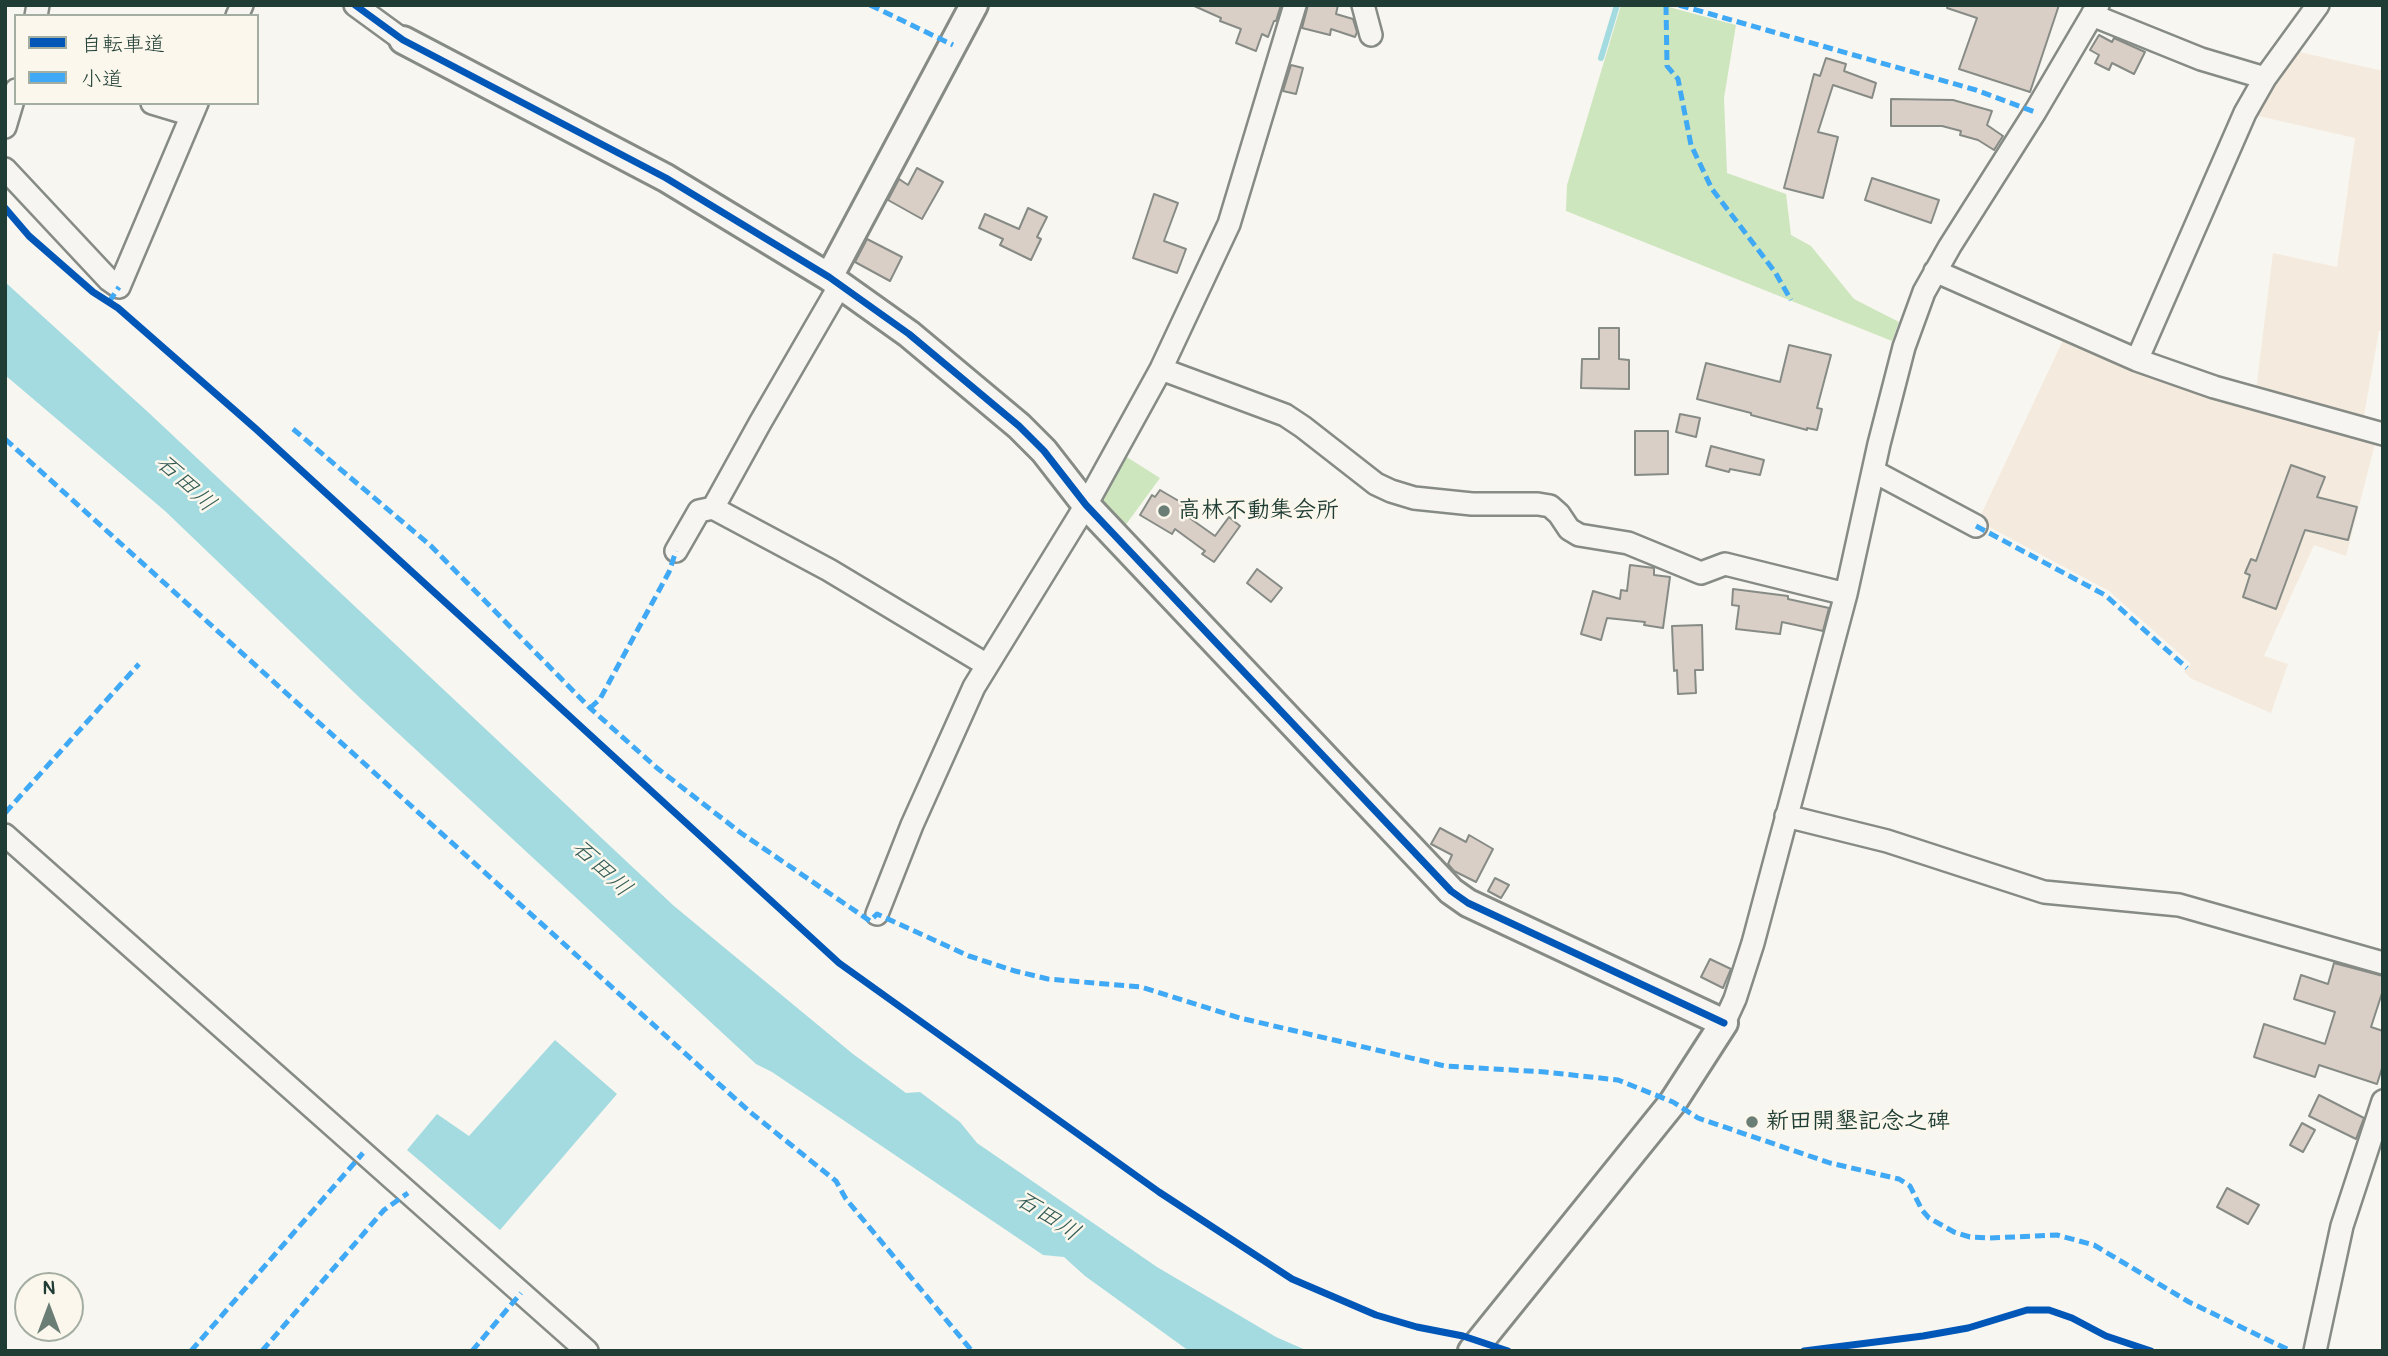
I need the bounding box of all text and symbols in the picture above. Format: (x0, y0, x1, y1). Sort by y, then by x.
legend (14, 14, 259, 105)
text: 自転車道 (81, 31, 165, 58)
text: 小道 (81, 66, 123, 93)
water label: 石田川 (149, 449, 221, 519)
place label: 高林不動集会所 (1178, 497, 1339, 525)
marker: 高林不動集会所 (1156, 503, 1172, 519)
water label: 石田川 (565, 834, 637, 904)
place label: 新田開墾記念之碑 (1766, 1108, 1950, 1136)
marker: 新田開墾記念之碑 (1744, 1114, 1760, 1130)
water label: 石田川 (1009, 1185, 1085, 1249)
north arrow (14, 1272, 84, 1342)
text: N (43, 1276, 55, 1300)

